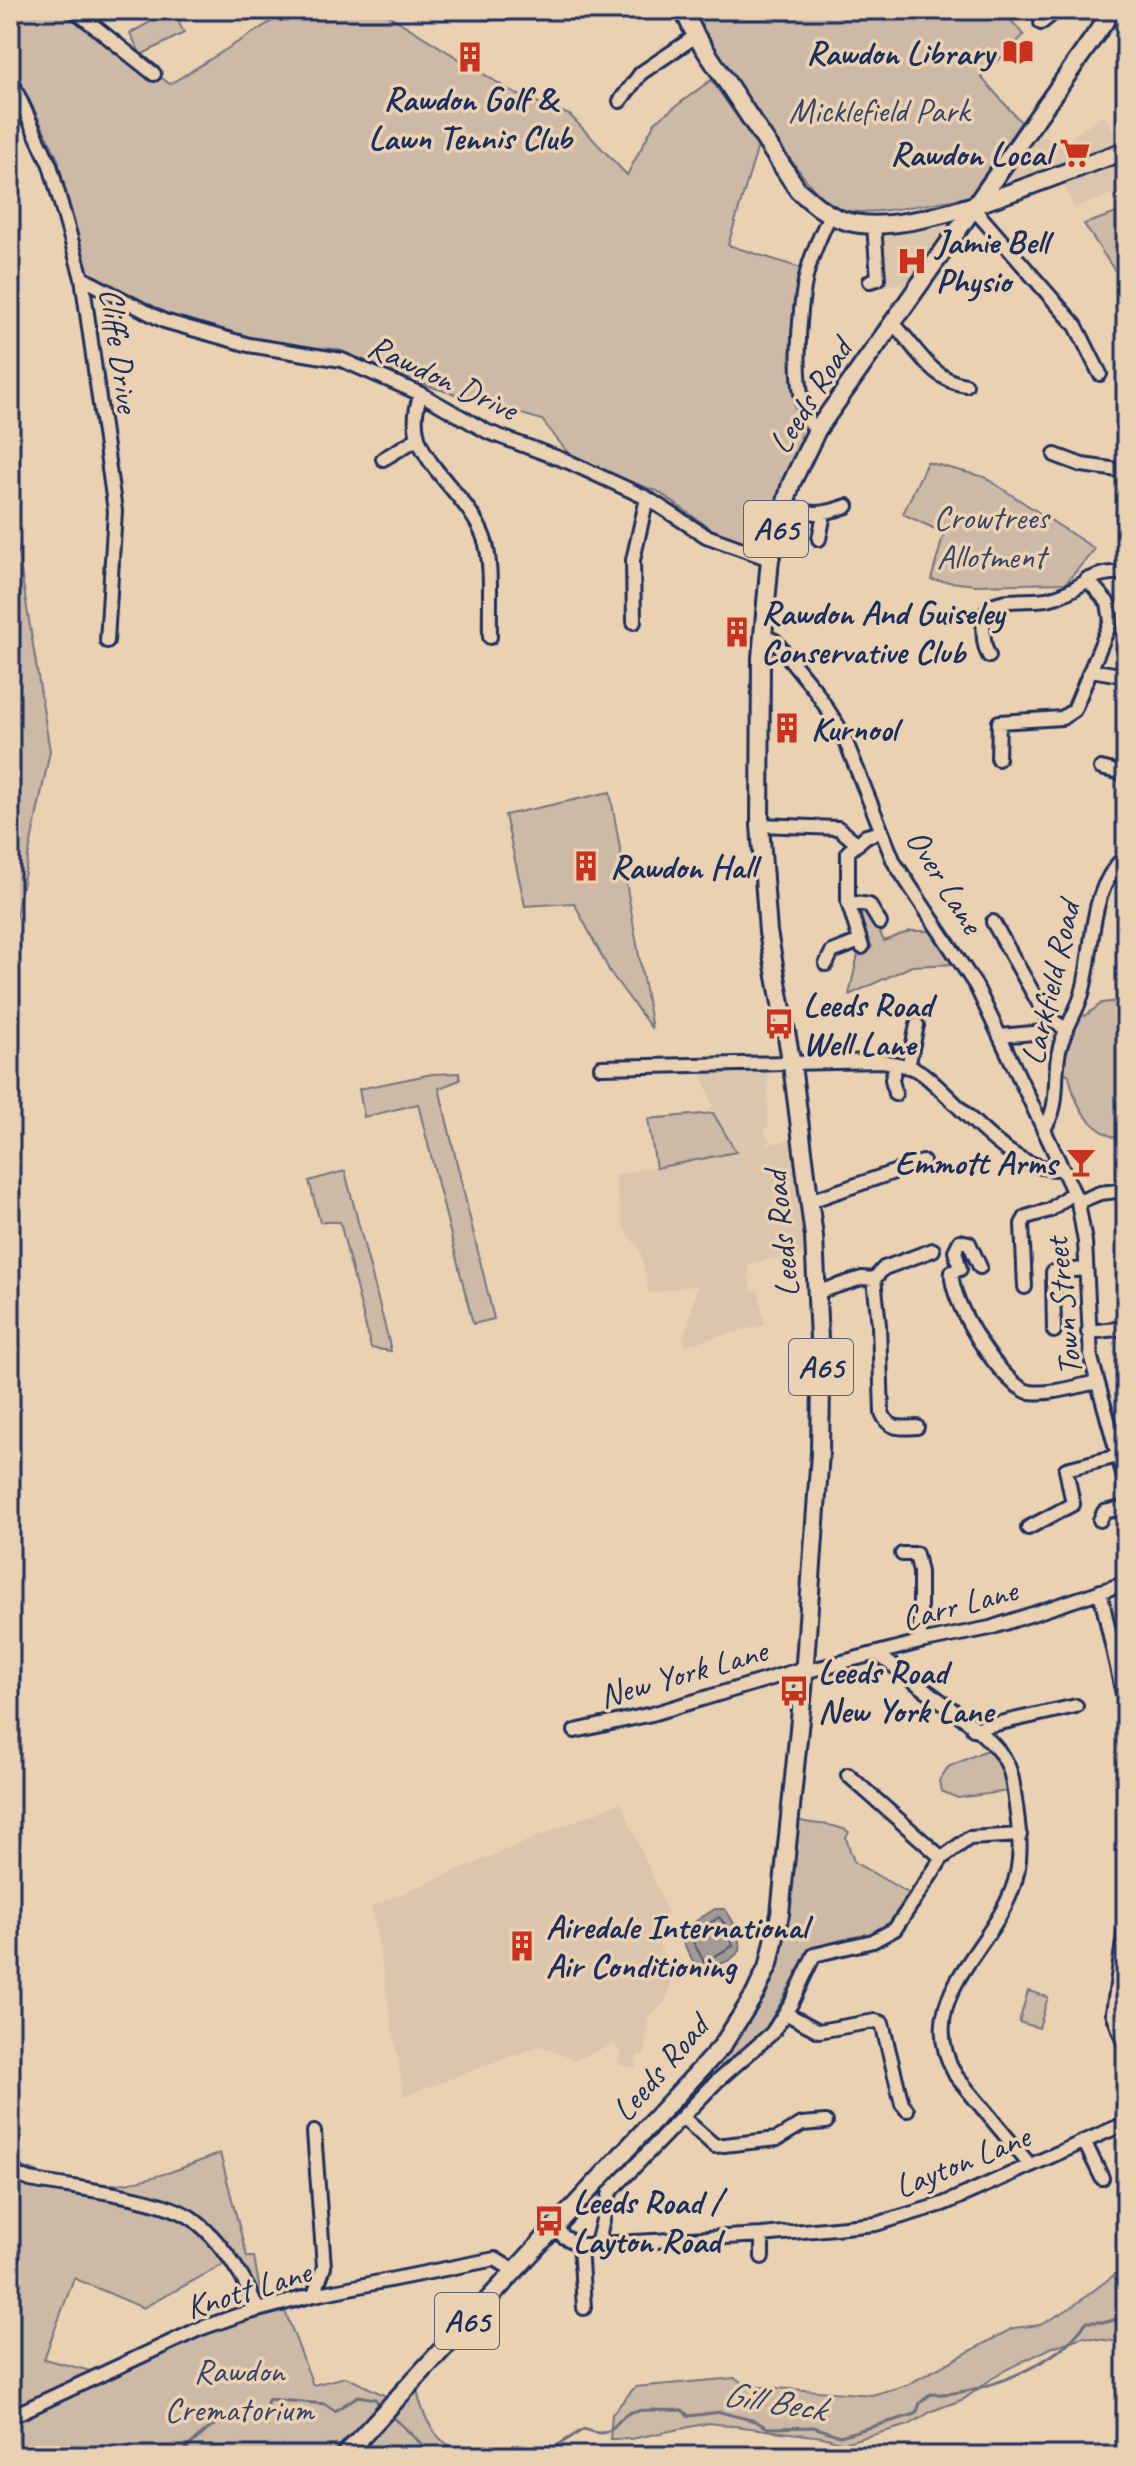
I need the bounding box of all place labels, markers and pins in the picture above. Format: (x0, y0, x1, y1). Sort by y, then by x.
place label: Rawdon Library (806, 31, 997, 74)
library icon: Rawdon Library (1001, 35, 1035, 69)
building icon: Rawdon Golf & Lawn Tennis Club (453, 40, 487, 74)
place label: Rawdon Golf & Lawn Tennis Club (368, 77, 575, 159)
place label: Rawdon Local (890, 132, 1057, 175)
supermarket icon: Rawdon Local (1058, 136, 1092, 170)
place label: Jamie Bell Physio (934, 220, 1054, 302)
hospital icon: Jamie Bell Physio (895, 244, 929, 278)
place label: Rawdon And Guiseley Conservative Club (761, 591, 1007, 673)
building icon: Rawdon And Guiseley Conservative Club (720, 615, 754, 649)
place label: Kurnool (811, 707, 903, 750)
building icon: Kurnool (770, 711, 804, 745)
place label: Rawdon Hall (610, 845, 762, 888)
building icon: Rawdon Hall (569, 849, 603, 883)
place label: Leeds Road Well Lane (803, 983, 937, 1065)
bus stop icon: Leeds Road Well Lane (762, 1007, 796, 1041)
place label: Emmott Arms (895, 1141, 1060, 1184)
bar icon: Emmott Arms (1064, 1145, 1098, 1179)
place label: Leeds Road New York Lane (818, 1650, 996, 1732)
bus stop icon: Leeds Road New York Lane (777, 1674, 811, 1708)
place label: Airedale International Air Conditioning (546, 1905, 814, 1987)
building icon: Airedale International Air Conditioning (505, 1929, 539, 1963)
place label: Leeds Road / Layton Road (573, 2180, 728, 2262)
bus stop icon: Leeds Road / Layton Road (532, 2204, 566, 2238)

